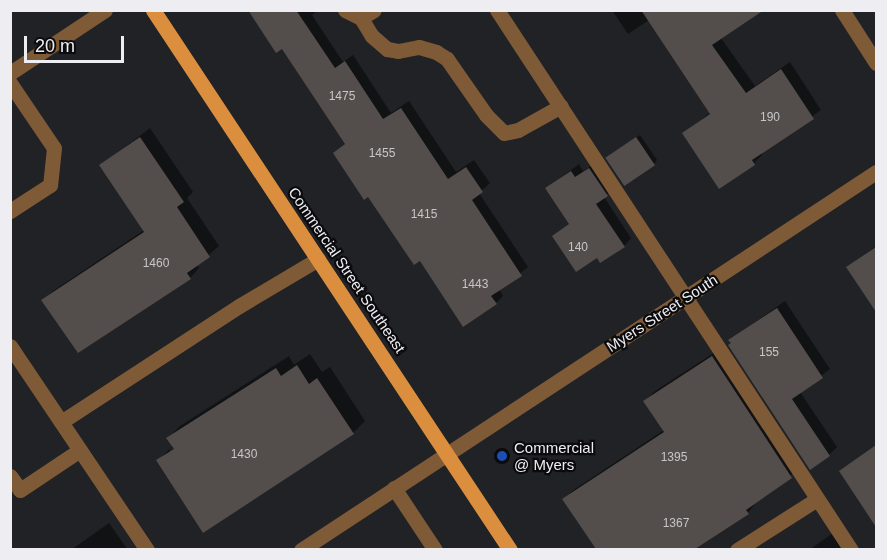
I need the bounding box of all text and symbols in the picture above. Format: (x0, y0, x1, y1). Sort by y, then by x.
scale bar (27, 24, 128, 62)
text: 20 m (35, 36, 75, 56)
house number: 1475 (329, 90, 355, 104)
house number: 190 (760, 111, 780, 125)
house number: 1455 (369, 147, 395, 161)
street label: Commercial Street Southeast (285, 184, 409, 356)
house number: 1415 (411, 208, 437, 222)
house number: 140 (568, 241, 588, 255)
house number: 1460 (143, 257, 169, 271)
street label: Myers Street South (603, 270, 721, 356)
house number: 1443 (462, 278, 488, 292)
house number: 155 (759, 346, 779, 360)
place label: Commercial @ Myers (514, 438, 594, 473)
house number: 1430 (231, 448, 257, 462)
marker: Commercial @ Myers (495, 449, 509, 463)
house number: 1395 (661, 451, 687, 465)
house number: 1367 (663, 517, 689, 531)

